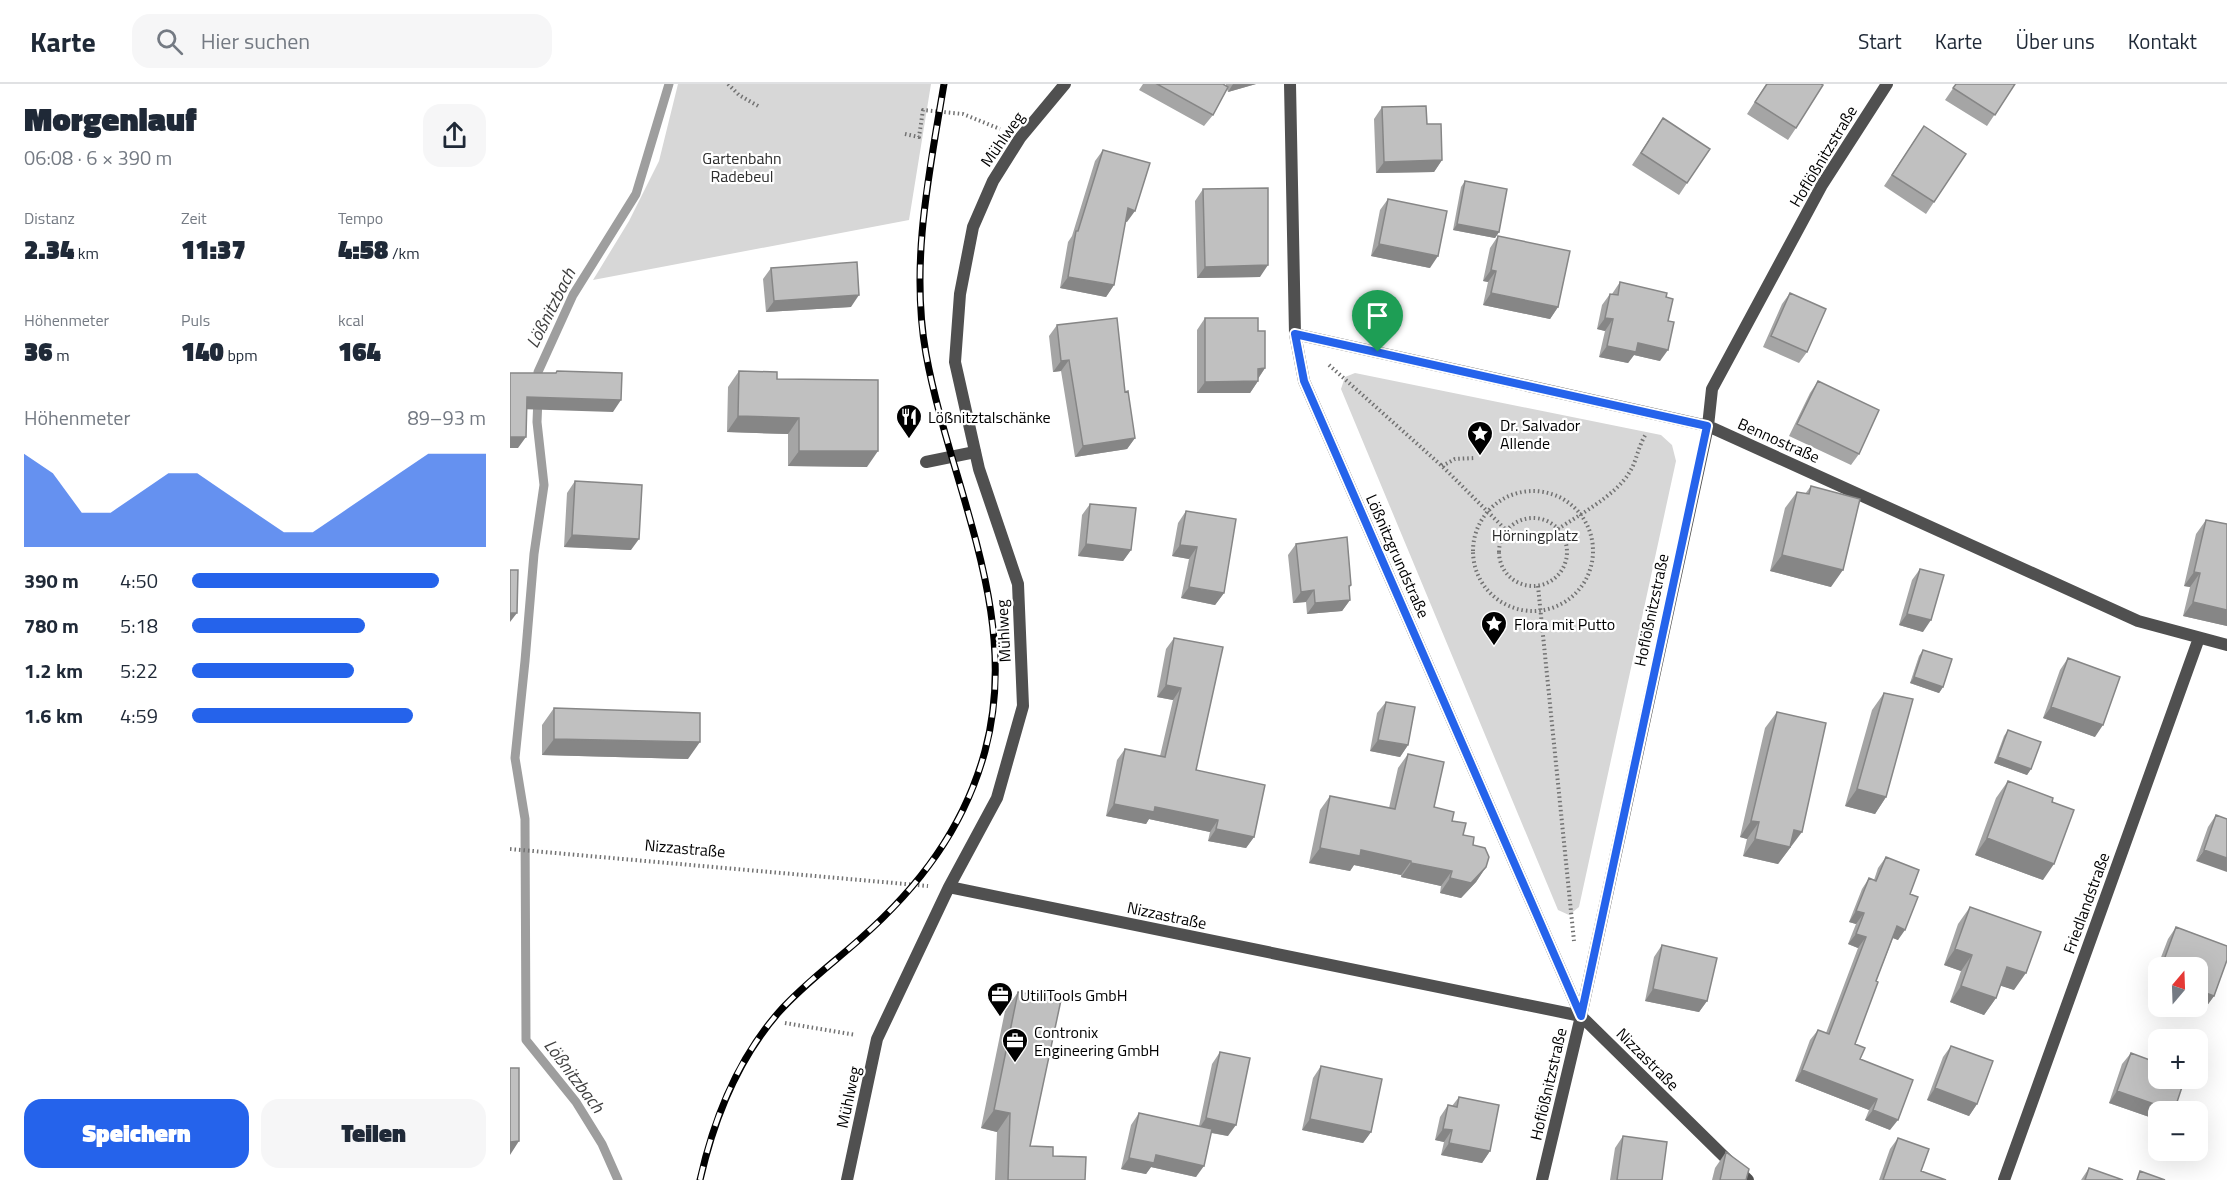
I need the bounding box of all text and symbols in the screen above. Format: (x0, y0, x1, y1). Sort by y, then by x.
search box (132, 14, 552, 68)
text: Karte (30, 20, 96, 63)
text: Hier suchen (201, 24, 310, 58)
icon: search (153, 25, 186, 58)
text: Start (1858, 25, 1902, 57)
text: Karte (1935, 25, 1982, 57)
text: Über uns (2015, 25, 2095, 57)
text: Kontakt (2128, 25, 2197, 57)
text: Morgenlauf (24, 94, 197, 144)
street label: Hoflößnitzstraße (1783, 101, 1863, 211)
button: share (423, 104, 486, 167)
street label: Mühlweg (974, 106, 1030, 172)
text: 06:08 · 6 × 390 m (24, 142, 172, 173)
park label: Gartenbahn Radebeul (702, 146, 782, 188)
text: Distanz (24, 206, 75, 230)
text: Zeit (181, 206, 207, 230)
text: Tempo (338, 206, 383, 230)
text: 2.34 (24, 230, 74, 269)
text: 11:37 (181, 230, 246, 269)
text: 4:58 (338, 230, 388, 269)
text: km (74, 241, 99, 265)
text: /km (388, 241, 420, 265)
water label: Lößnitzbach (519, 262, 583, 352)
pin (1352, 290, 1403, 352)
icon: arrive (1361, 299, 1394, 332)
text: Höhenmeter (24, 308, 109, 332)
text: Puls (181, 308, 210, 332)
text: kcal (338, 308, 364, 332)
text: 36 (24, 332, 53, 371)
text: 140 (181, 332, 224, 371)
text: 164 (338, 332, 381, 371)
text: m (53, 343, 70, 367)
text: bpm (224, 343, 258, 367)
text: Höhenmeter (24, 402, 130, 433)
text: 89–93 m (407, 402, 486, 433)
restaurant icon: Lößnitztalschänke (894, 402, 924, 440)
place label: Lößnitztalschänke (928, 405, 1051, 429)
street label: Bennostraße (1734, 411, 1824, 469)
place label: Dr. Salvador Allende (1500, 413, 1581, 455)
place icon: Dr. Salvador Allende (1465, 419, 1495, 457)
street label: Lößnitzgrundstraße (1360, 490, 1436, 622)
park label: Hörningplatz (1492, 523, 1578, 547)
street label: Hoflößnitzstraße (1627, 551, 1675, 669)
text: 390 m (24, 565, 79, 596)
text: 4:50 (120, 565, 158, 596)
street label: Mühlweg (989, 599, 1017, 663)
place icon: Flora mit Putto (1479, 609, 1509, 647)
text: 780 m (24, 610, 79, 641)
text: 5:18 (120, 610, 158, 641)
place label: Flora mit Putto (1514, 612, 1615, 636)
text: 1.2 km (24, 655, 83, 686)
text: 5:22 (120, 655, 158, 686)
text: 1.6 km (24, 700, 83, 731)
text: 4:59 (120, 700, 158, 731)
street label: Nizzastraße (644, 833, 726, 863)
street label: Friedlandstraße (2057, 849, 2115, 957)
street label: Nizzastraße (1125, 895, 1209, 935)
north arrow (2148, 957, 2208, 1017)
map controls (2148, 957, 2208, 1161)
office icon: UtiliTools GmbH (985, 980, 1015, 1018)
place label: UtiliTools GmbH (1020, 983, 1128, 1007)
place label: Contronix Engineering GmbH (1034, 1020, 1160, 1062)
street label: Nizzastraße (1611, 1022, 1685, 1096)
street label: Hoflößnitzstraße (1523, 1025, 1573, 1143)
office icon: Contronix Engineering GmbH (1000, 1026, 1030, 1064)
button: + (2148, 1029, 2208, 1089)
water label: Lößnitzbach (538, 1033, 612, 1119)
street label: Mühlweg (830, 1064, 866, 1130)
button: Speichern (24, 1099, 249, 1168)
button: Teilen (261, 1099, 486, 1168)
button: − (2148, 1101, 2208, 1161)

